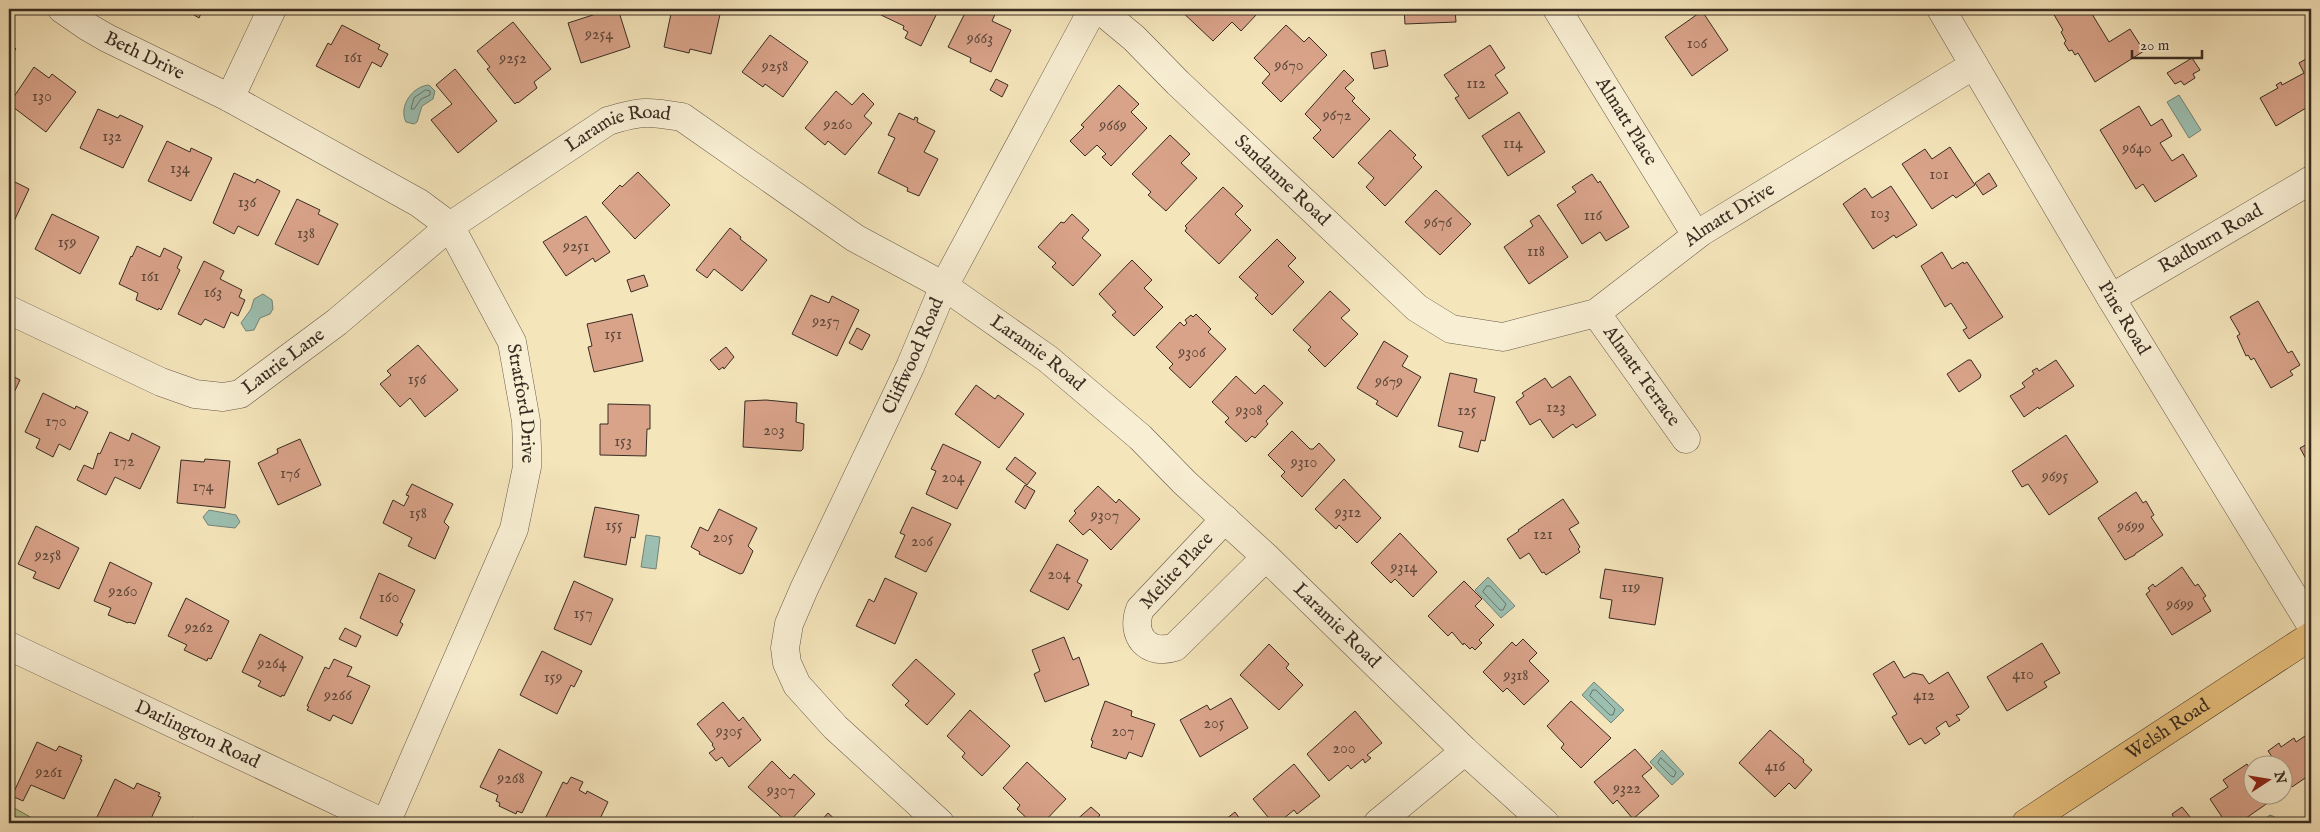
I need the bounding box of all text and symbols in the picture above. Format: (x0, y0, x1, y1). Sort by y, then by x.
house number: 9254 (584, 25, 613, 45)
street label: Beth Drive (100, 26, 189, 86)
scale bar (2132, 28, 2202, 60)
house number: 9663 (966, 29, 993, 49)
house number: 106 (1687, 34, 1707, 54)
text: 20 m (2140, 36, 2170, 55)
house number: 161 (344, 48, 362, 68)
house number: 9252 (498, 49, 527, 69)
house number: 9670 (1273, 56, 1304, 76)
house number: 9258 (761, 57, 788, 77)
street label: Almatt Place (1589, 72, 1663, 170)
house number: 112 (1466, 74, 1486, 94)
house number: 130 (32, 87, 52, 107)
street label: Laramie Road (561, 101, 673, 158)
house number: 9672 (1322, 106, 1351, 126)
house number: 9260 (822, 115, 853, 135)
house number: 9669 (1098, 116, 1127, 136)
house number: 132 (102, 127, 122, 147)
street label: Sandanne Road (1229, 130, 1335, 232)
house number: 114 (1503, 134, 1523, 154)
house number: 9640 (2121, 139, 2152, 159)
house number: 134 (170, 159, 190, 179)
house number: 101 (1929, 165, 1949, 185)
street label: Almatt Drive (1679, 178, 1779, 253)
house number: 136 (238, 193, 257, 213)
street label: Radburn Road (2154, 199, 2268, 279)
house number: 103 (1870, 204, 1890, 224)
house number: 116 (1584, 206, 1603, 226)
house number: 9676 (1423, 213, 1452, 233)
house number: 138 (297, 224, 315, 244)
house number: 159 (58, 233, 76, 253)
house number: 9251 (562, 237, 589, 257)
house number: 118 (1527, 242, 1545, 262)
house number: 161 (141, 267, 159, 287)
street label: Pine Road (2092, 277, 2155, 360)
house number: 163 (204, 283, 222, 303)
street label: Cliffwood Road (877, 293, 950, 418)
street label: Laramie Road (985, 310, 1090, 397)
house number: 9257 (811, 312, 840, 332)
street label: Almatt Terrace (1597, 321, 1686, 432)
street label: Laurie Lane (238, 323, 330, 400)
house number: 151 (604, 325, 622, 345)
street label: Stratford Drive (501, 342, 539, 464)
house number: 9306 (1177, 343, 1206, 363)
house number: 156 (408, 370, 426, 390)
house number: 9679 (1374, 372, 1403, 392)
house number: 123 (1546, 398, 1566, 418)
house number: 9308 (1234, 401, 1263, 421)
house number: 125 (1457, 401, 1477, 421)
house number: 170 (45, 412, 67, 432)
house number: 203 (763, 421, 785, 441)
house number: 153 (614, 432, 632, 452)
house number: 172 (114, 452, 134, 472)
house number: 9310 (1290, 453, 1317, 473)
house number: 176 (280, 464, 300, 484)
house number: 9695 (2041, 467, 2068, 487)
house number: 204 (941, 468, 965, 488)
house number: 174 (192, 477, 214, 497)
house number: 9312 (1334, 503, 1361, 523)
house number: 158 (409, 504, 427, 524)
house number: 9307 (1090, 506, 1119, 526)
house number: 155 (605, 516, 623, 536)
house number: 9699 (2116, 517, 2145, 537)
house number: 121 (1533, 525, 1553, 545)
street label: Melite Place (1135, 527, 1219, 615)
house number: 205 (712, 528, 734, 548)
house number: 206 (911, 532, 933, 552)
house number: 9258 (34, 546, 61, 566)
house number: 9314 (1390, 558, 1418, 578)
house number: 204 (1047, 565, 1071, 585)
street label: Laramie Road (1288, 578, 1386, 674)
house number: 119 (1622, 578, 1640, 598)
house number: 9260 (107, 582, 138, 602)
house number: 160 (379, 588, 399, 608)
house number: 9699 (2165, 595, 2194, 615)
house number: 157 (573, 604, 593, 624)
house number: 9262 (184, 618, 213, 638)
house number: 9264 (256, 654, 287, 674)
house number: 410 (2012, 665, 2034, 685)
house number: 9318 (1502, 666, 1529, 686)
house number: 159 (544, 668, 562, 688)
house number: 9266 (323, 686, 352, 706)
house number: 412 (1913, 686, 1935, 706)
street label: Welsh Road (2122, 693, 2215, 766)
street label: Darlington Road (131, 695, 264, 775)
house number: 205 (1203, 714, 1225, 734)
house number: 9305 (715, 722, 743, 742)
house number: 207 (1112, 722, 1134, 742)
house number: 200 (1332, 739, 1356, 759)
north arrow (2242, 754, 2292, 804)
house number: 416 (1765, 757, 1786, 777)
house number: 9261 (34, 763, 63, 783)
house number: 9268 (496, 769, 525, 789)
text: N (2269, 769, 2290, 785)
house number: 9322 (1612, 779, 1641, 799)
house number: 9307 (766, 781, 795, 801)

